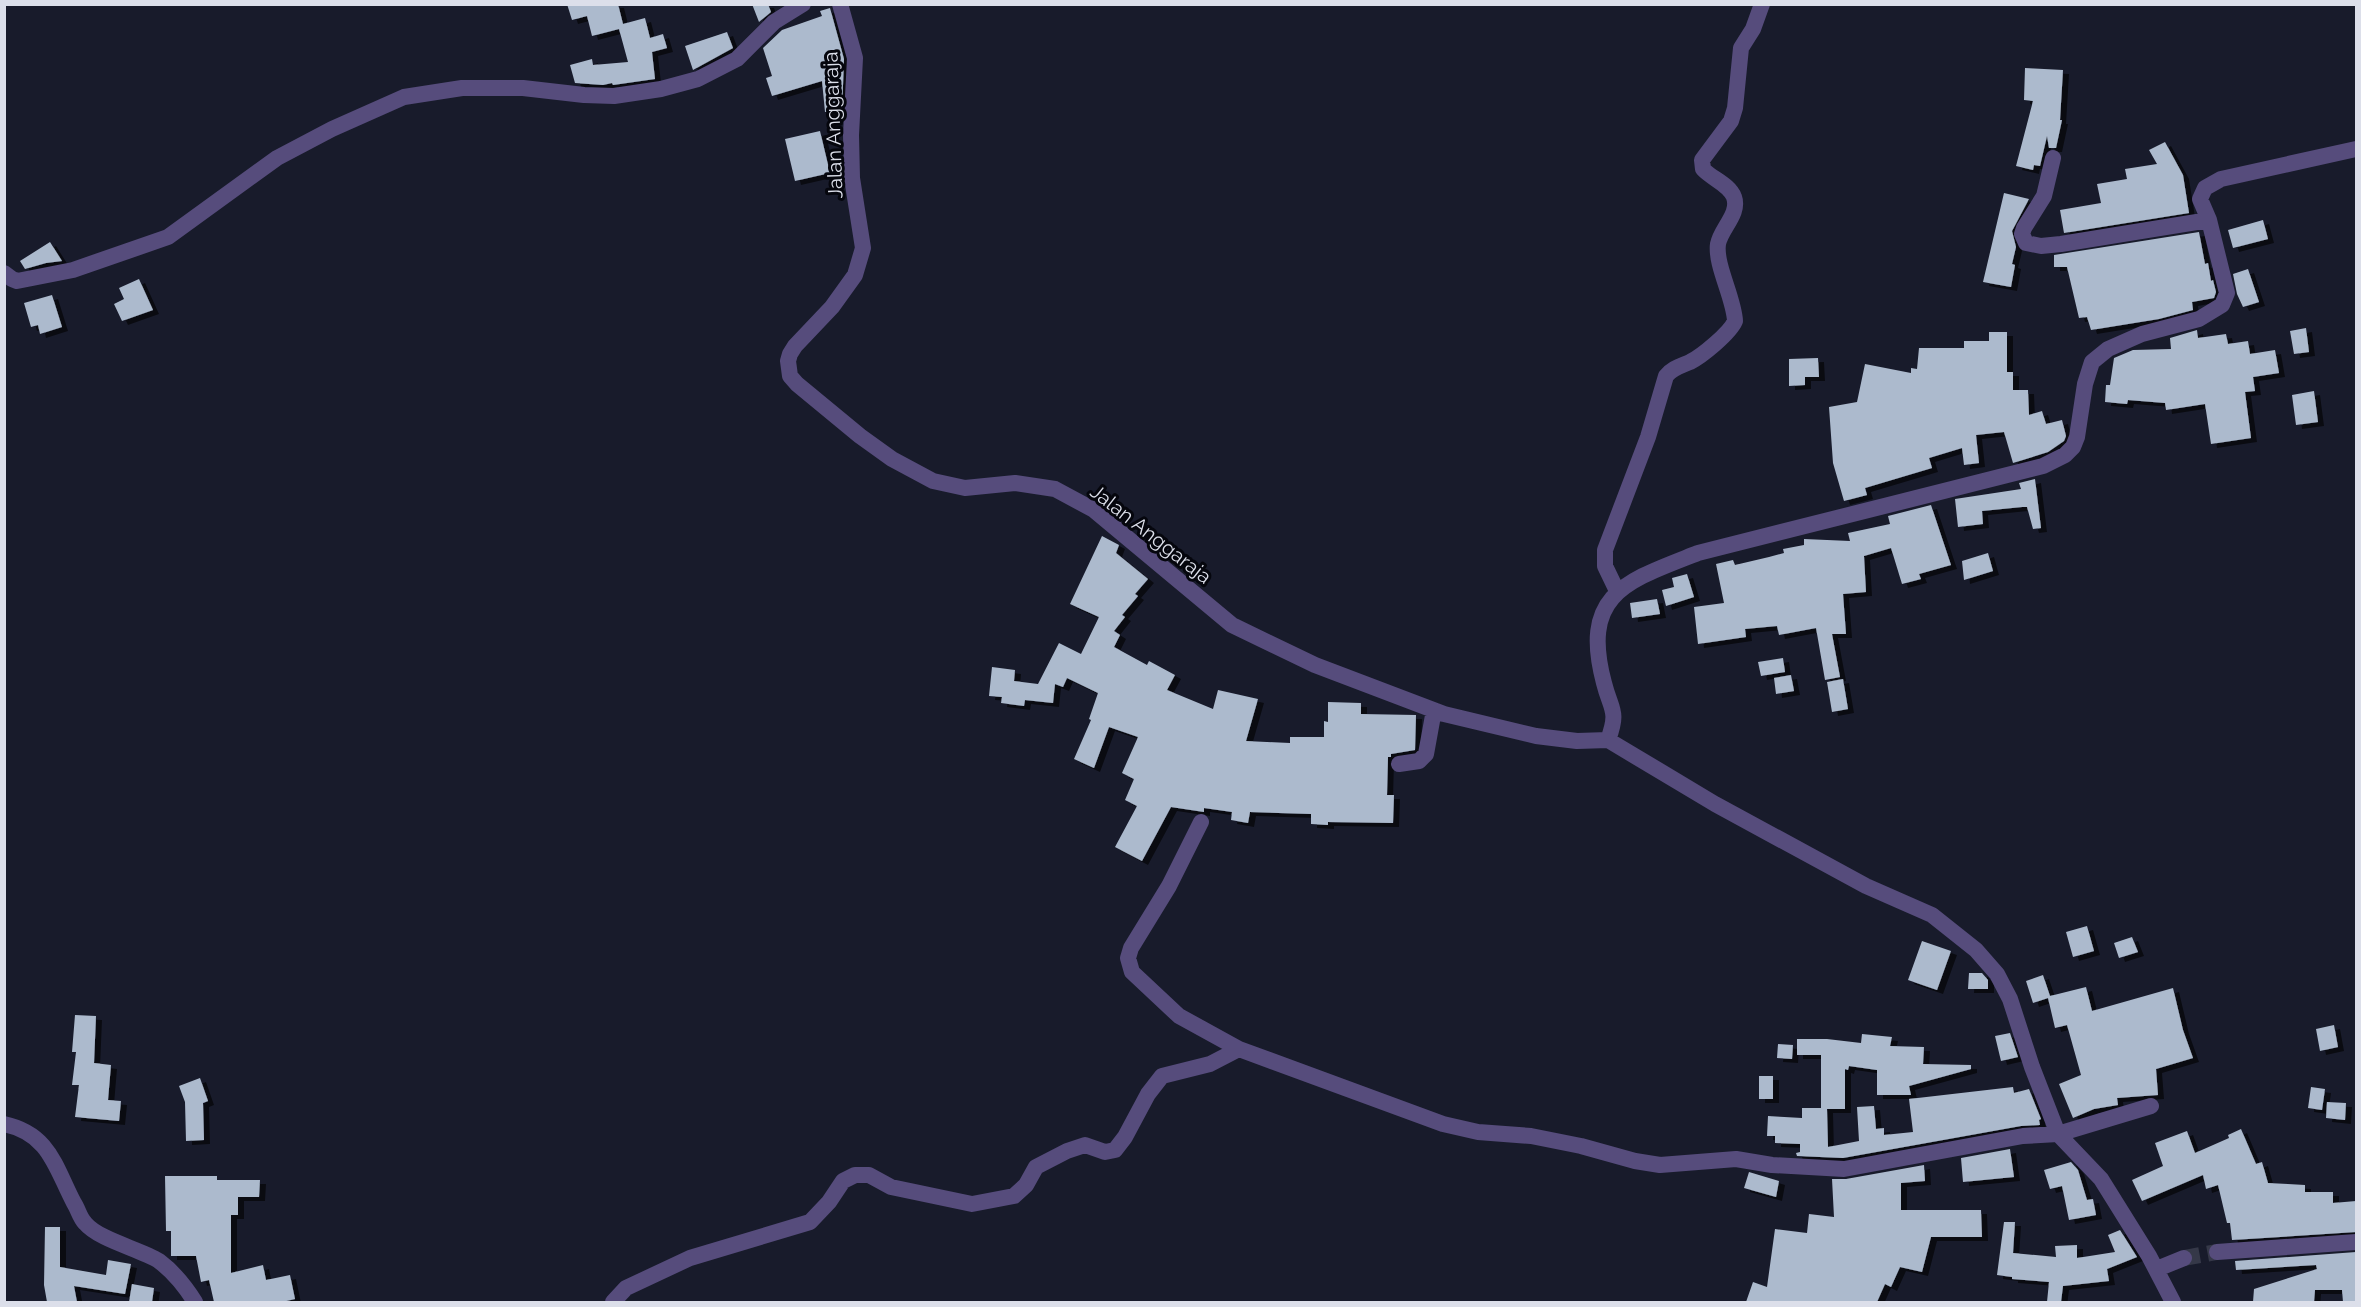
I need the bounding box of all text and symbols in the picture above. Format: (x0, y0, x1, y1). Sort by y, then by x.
street label: Jalan Anggaraja (818, 51, 848, 199)
street label: Jalan Anggaraja (1086, 479, 1216, 589)

